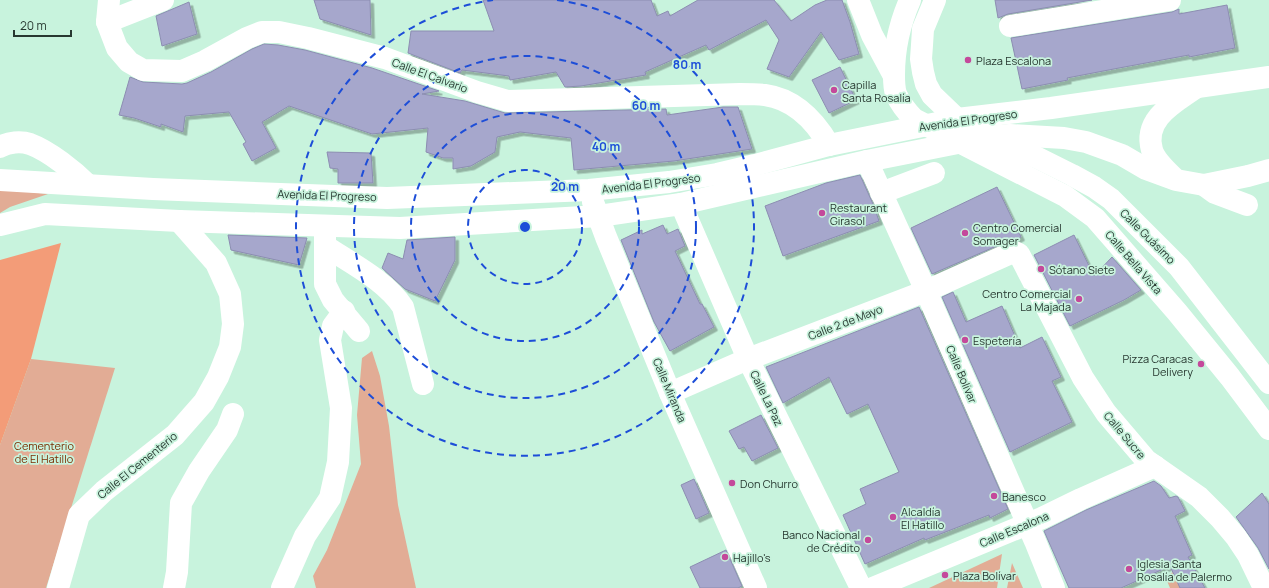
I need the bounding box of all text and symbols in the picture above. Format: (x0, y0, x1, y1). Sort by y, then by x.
scale bar (14, 12, 71, 38)
text: 20 m (20, 17, 47, 34)
place label: Plaza Escalona (976, 53, 1051, 68)
street label: Calle El Calvario (390, 54, 470, 96)
marker: Plaza Escalona (963, 55, 973, 65)
text: 80 m (673, 56, 701, 73)
place label: Capilla Santa Rosalía (842, 77, 911, 105)
marker: Capilla Santa Rosalía (829, 85, 839, 95)
text: 60 m (632, 97, 660, 114)
street label: Avenida El Progreso (918, 106, 1019, 134)
text: 40 m (592, 138, 620, 155)
street label: Avenida El Progreso (601, 169, 702, 196)
text: 20 m (551, 178, 579, 195)
street label: Avenida El Progreso (277, 186, 377, 204)
place label: Restaurant Girasol (830, 200, 887, 228)
street label: Calle Guásimo (1117, 205, 1179, 267)
marker: Restaurant Girasol (817, 208, 827, 218)
centre of rings (518, 220, 532, 234)
place label: Centro Comercial Somager (973, 220, 1062, 248)
street label: Calle Bella Vista (1102, 227, 1166, 297)
marker: Centro Comercial Somager (960, 228, 970, 238)
place label: Sótano Siete (1049, 262, 1115, 277)
marker: Sótano Siete (1036, 264, 1046, 274)
place label: Centro Comercial La Majada (982, 286, 1071, 314)
marker: Centro Comercial La Majada (1074, 294, 1084, 304)
street label: Calle 2 de Mayo (806, 301, 885, 343)
place label: Espetería (973, 333, 1021, 348)
marker: Espetería (960, 335, 970, 345)
street label: Calle Bolívar (943, 343, 981, 405)
place label: Pizza Caracas Delivery (1122, 351, 1193, 379)
street label: Calle Miranda (650, 356, 690, 424)
marker: Pizza Caracas Delivery (1196, 359, 1206, 369)
street label: Calle La Paz (747, 368, 787, 428)
street label: Calle Sucre (1101, 408, 1150, 462)
street label: Calle El Cementerio (94, 428, 180, 502)
park label: Cementerio de El Hatillo (14, 438, 74, 466)
place label: Don Churro (740, 476, 798, 491)
marker: Don Churro (727, 478, 737, 488)
place label: Banesco (1002, 489, 1046, 504)
marker: Banesco (989, 491, 999, 501)
place label: Alcaldía El Hatillo (901, 504, 945, 532)
street label: Calle Escalona (977, 508, 1051, 550)
marker: Alcaldía El Hatillo (888, 512, 898, 522)
place label: Banco Nacional de Crédito (782, 527, 860, 555)
marker: Banco Nacional de Crédito (863, 535, 873, 545)
place label: Hajillo's (733, 550, 771, 565)
marker: Hajillo's (720, 552, 730, 562)
place label: Iglesia Santa Rosalía de Palermo (1137, 556, 1233, 584)
marker: Iglesia Santa Rosalía de Palermo (1124, 564, 1134, 574)
place label: Plaza Bolívar (953, 568, 1016, 583)
marker: Plaza Bolívar (940, 570, 950, 580)

